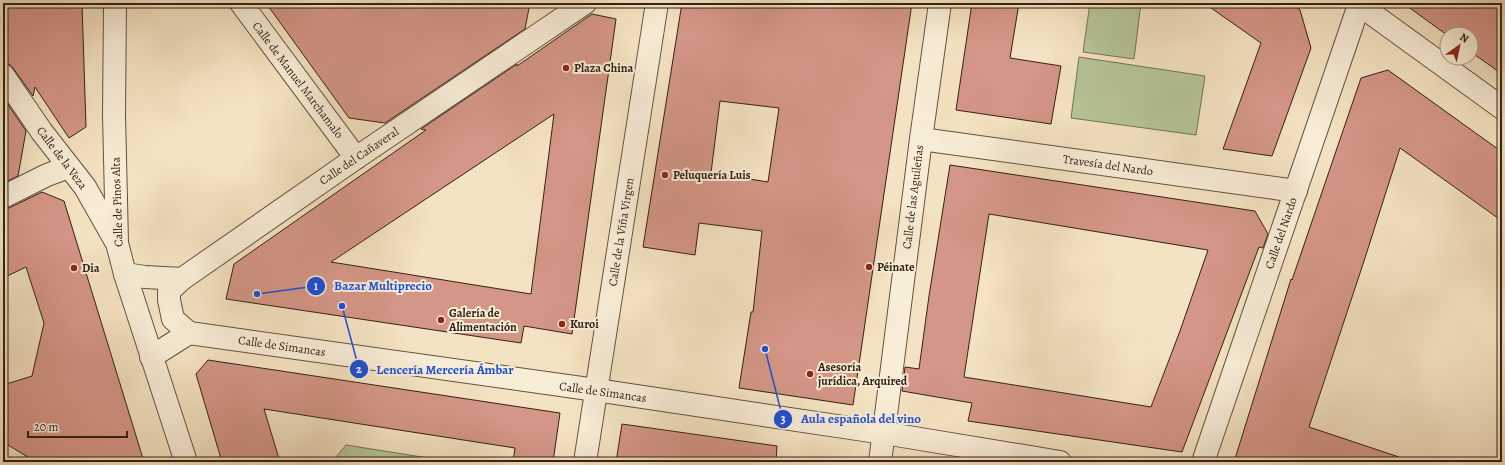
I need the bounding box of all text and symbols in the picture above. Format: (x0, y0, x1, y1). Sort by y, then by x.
street label: Calle de Manuel Marchamalo (249, 18, 347, 142)
north arrow (1439, 26, 1479, 66)
text: N (1457, 30, 1472, 47)
place label: Plaza China (574, 60, 633, 76)
marker: Plaza China (561, 63, 571, 73)
street label: Calle de la Veza (33, 123, 91, 193)
street label: Calle del Cañaveral (316, 123, 402, 189)
street label: Calle de las Aguileñas (899, 144, 927, 250)
street label: Travesía del Nardo (1062, 151, 1154, 179)
street label: Calle de Pinos Alta (107, 156, 127, 247)
place label: Peluquería Luis (673, 167, 751, 183)
marker: Peluquería Luis (660, 170, 670, 180)
street label: Calle de la Viña Virgen (605, 176, 638, 287)
street label: Calle del Nardo (1261, 195, 1301, 271)
place label: Péinate (877, 259, 915, 275)
place label: Dia (82, 260, 100, 276)
marker: Péinate (864, 262, 874, 272)
marker: Dia (69, 263, 79, 273)
callout: Bazar Multiprecio (306, 273, 440, 298)
text: Bazar Multiprecio (334, 277, 432, 294)
text: 1 (314, 278, 319, 294)
place label: Galería de Alimentación (448, 305, 517, 335)
marker: Galería de Alimentación (436, 315, 446, 325)
place label: Kuroi (570, 316, 599, 332)
marker: Kuroi (557, 319, 567, 329)
street label: Calle de Simancas (237, 332, 327, 360)
callout: Lencería Mercería Ámbar (349, 357, 522, 382)
place label: Asesoría jurídica, Arquired (817, 359, 908, 389)
text: 2 (356, 361, 362, 377)
text: Lencería Mercería Ámbar (376, 361, 514, 378)
marker: Asesoría jurídica, Arquired (805, 369, 815, 379)
street label: Calle de Simancas (558, 378, 648, 406)
callout: Aula española del vino (773, 406, 929, 431)
text: Aula española del vino (800, 410, 921, 427)
text: 3 (780, 411, 786, 427)
scale bar (28, 413, 127, 439)
text: 20 m (34, 419, 58, 435)

